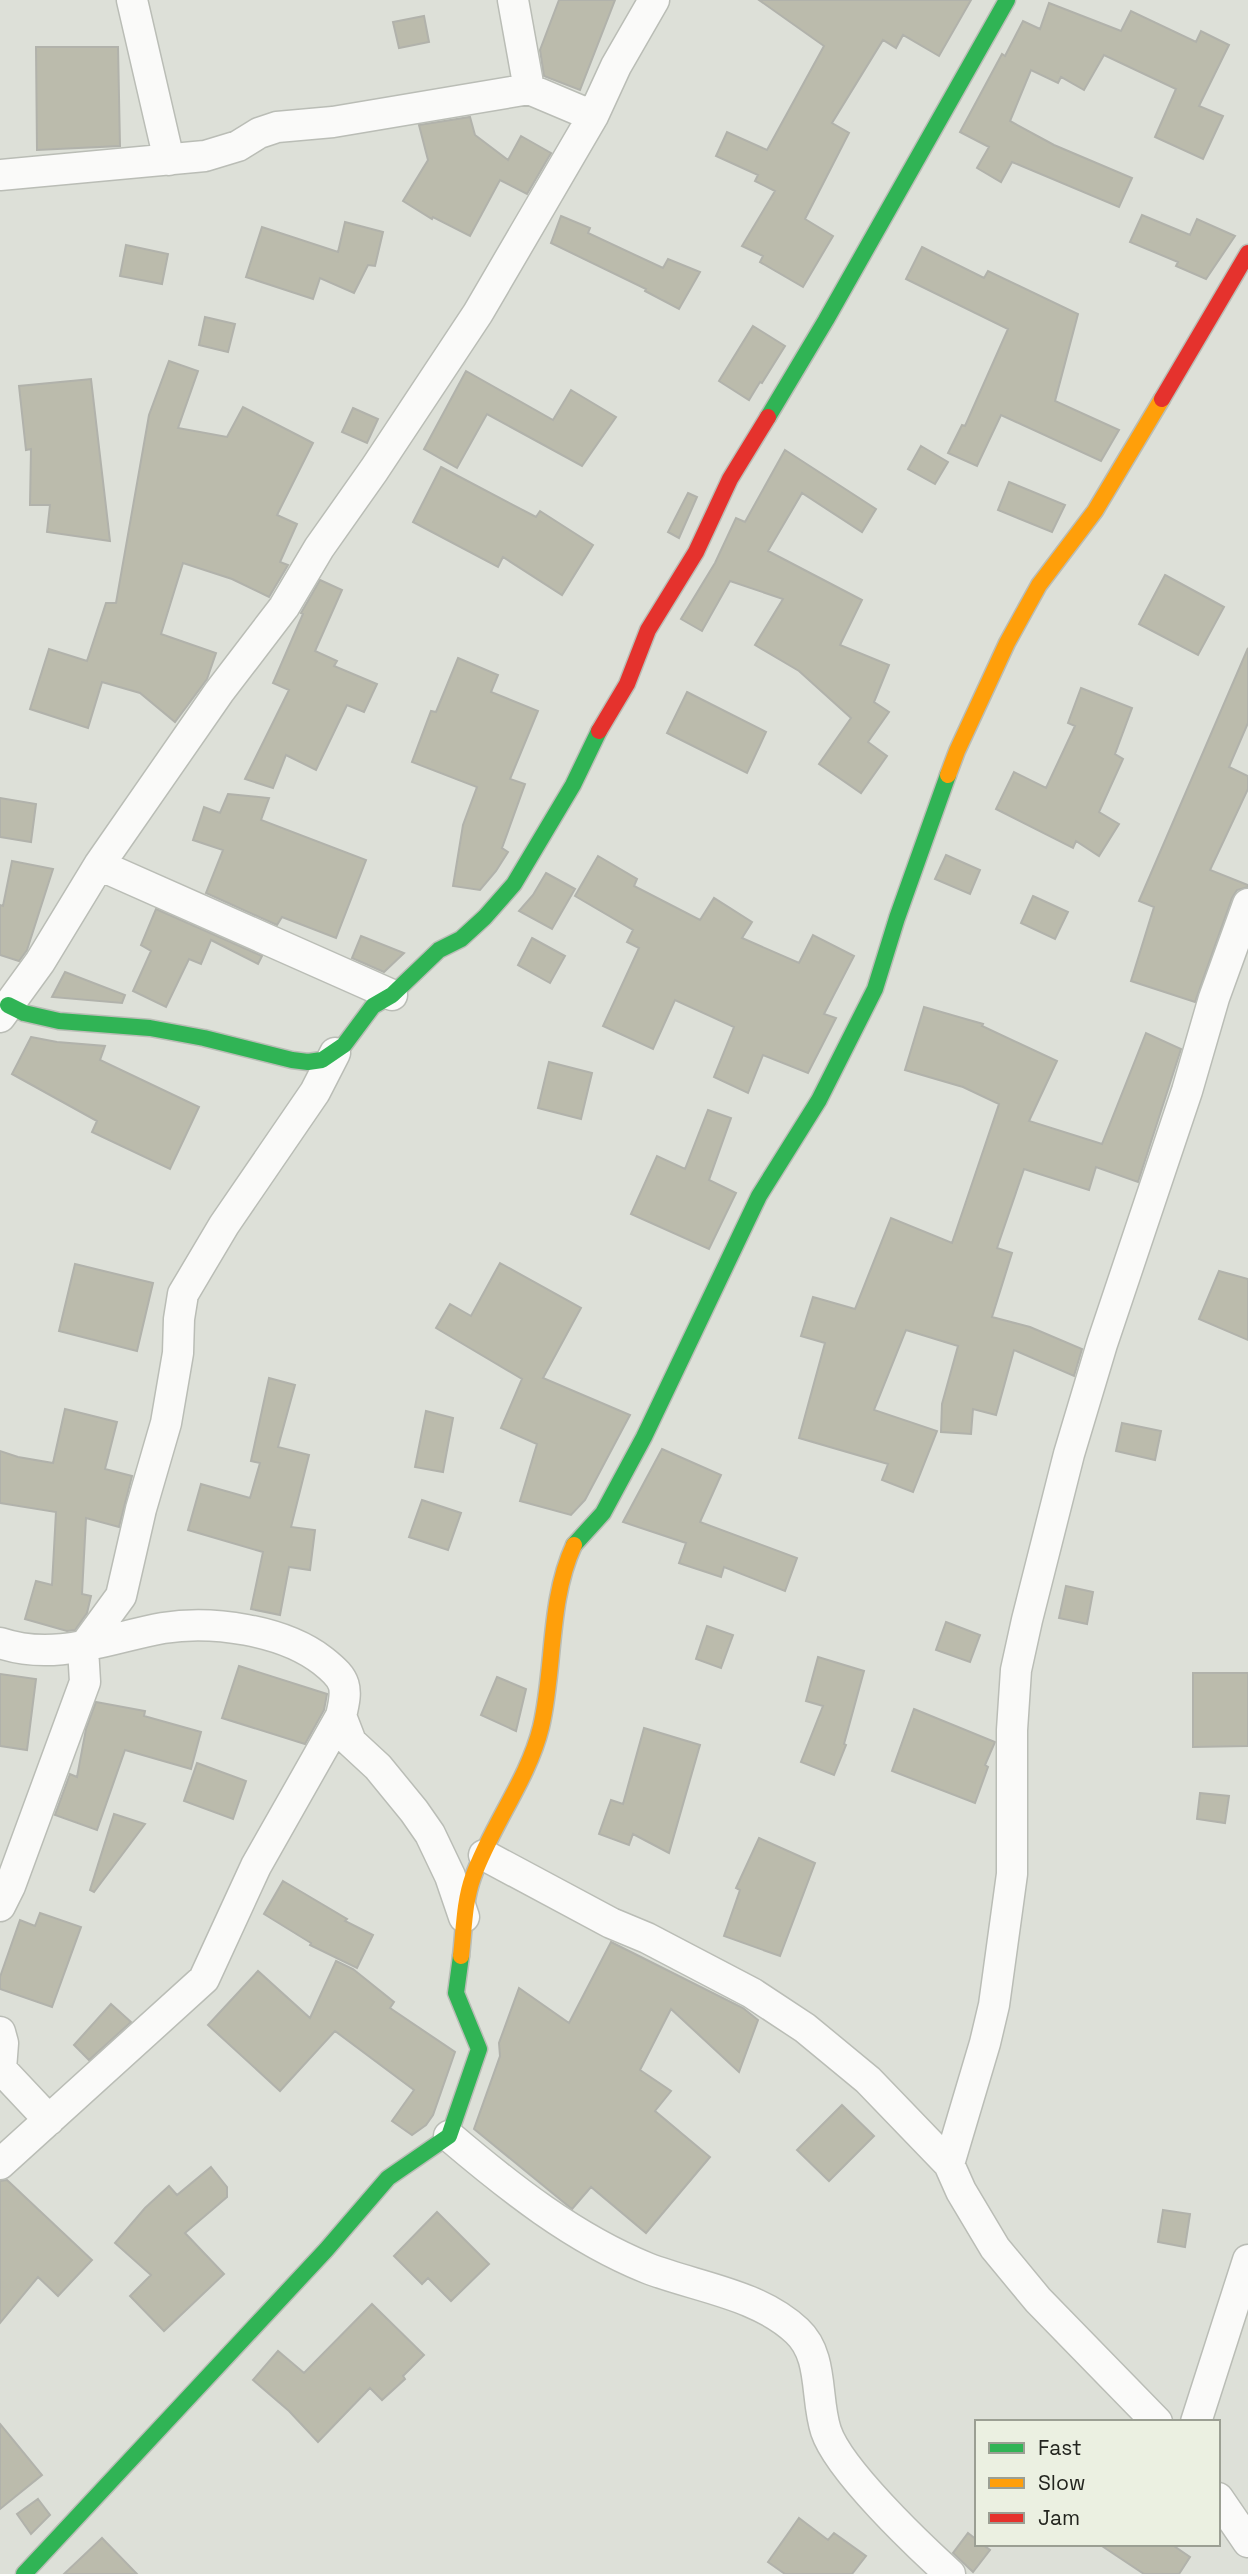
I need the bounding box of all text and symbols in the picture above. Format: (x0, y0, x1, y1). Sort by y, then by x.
legend (975, 2420, 1220, 2546)
text: Fast (1038, 2434, 1082, 2461)
text: Slow (1038, 2469, 1086, 2496)
text: Jam (1038, 2504, 1080, 2531)

